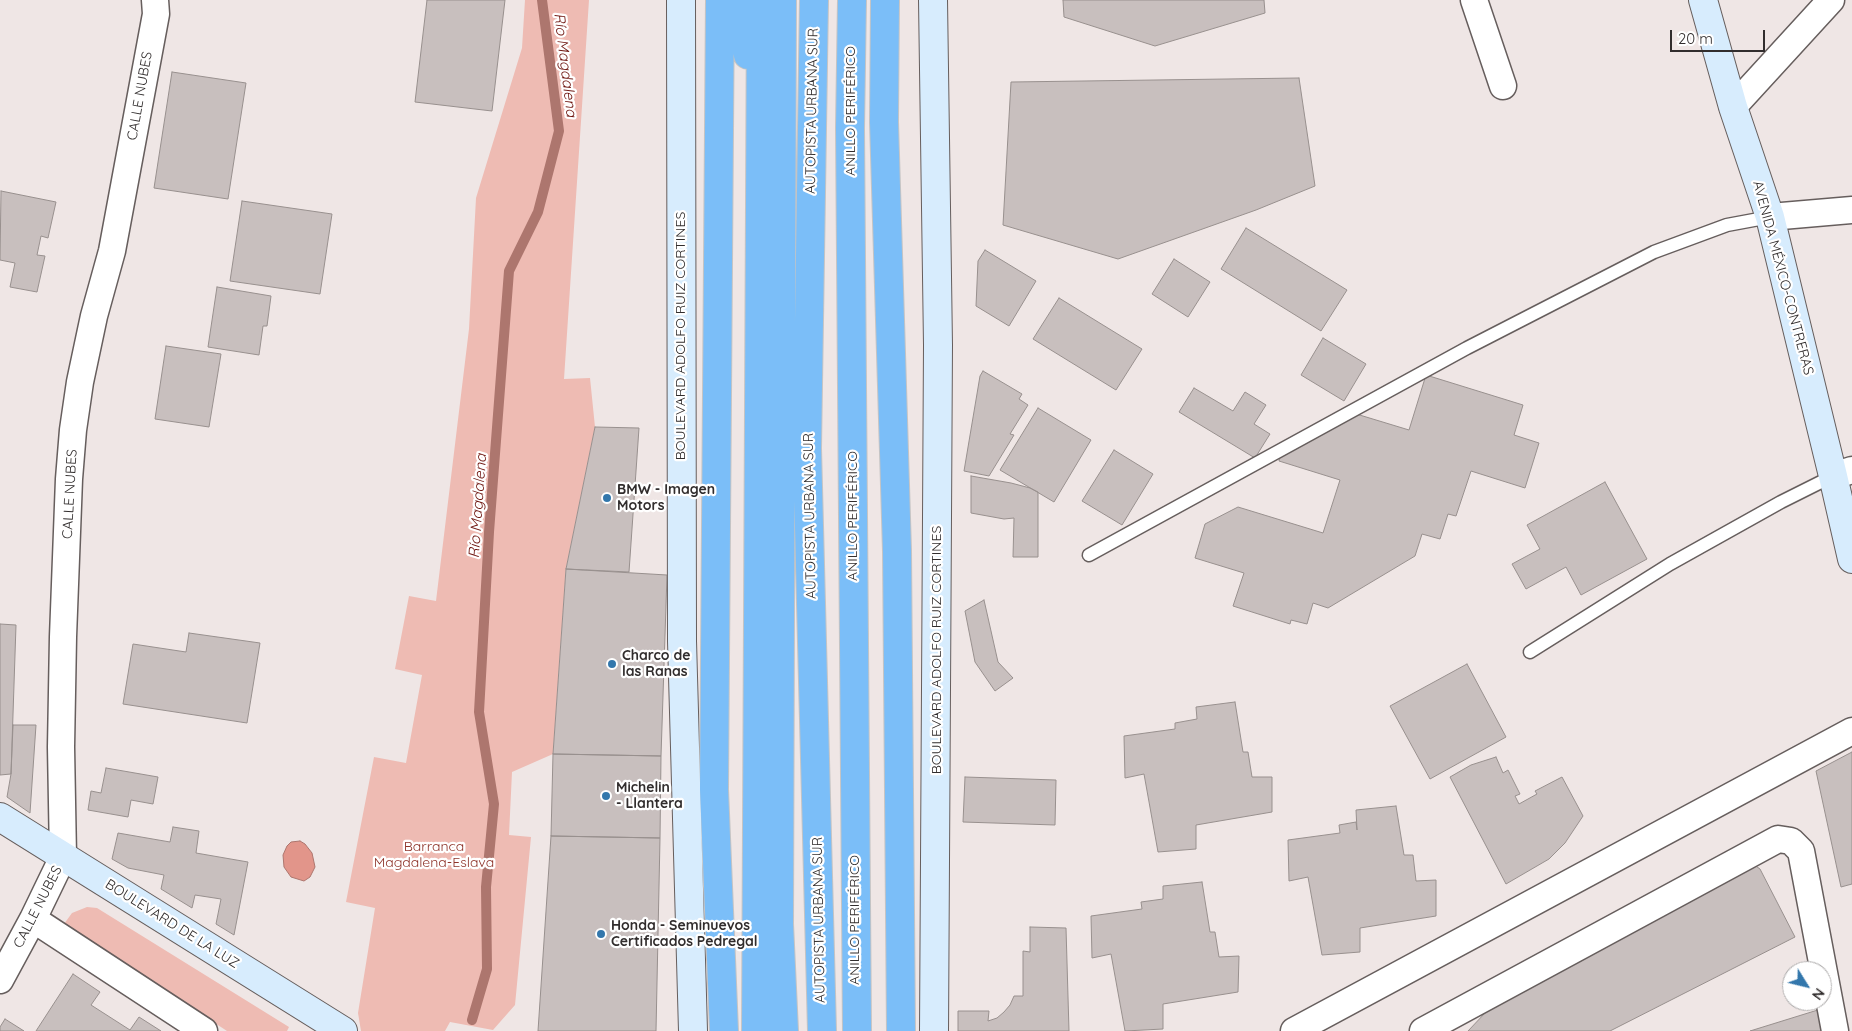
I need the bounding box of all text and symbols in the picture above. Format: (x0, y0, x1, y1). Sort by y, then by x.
water label: Río Magdalena (550, 12, 580, 118)
scale bar (1672, 20, 1767, 52)
street label: AUTOPISTA URBANA SUR (802, 28, 822, 194)
text: 20 m (1678, 29, 1713, 48)
street label: ANILLO PERIFÉRICO (843, 46, 859, 176)
street label: CALLE NUBES (124, 50, 156, 142)
street label: AVENIDA MÉXICO-CONTRERAS (1749, 179, 1817, 377)
street label: BOULEVARD ADOLFO RUIZ CORTINES (673, 212, 689, 460)
street label: AUTOPISTA URBANA SUR (800, 433, 820, 599)
street label: CALLE NUBES (59, 449, 81, 539)
street label: ANILLO PERIFÉRICO (845, 451, 861, 581)
water label: Río Magdalena (465, 453, 491, 559)
place label: BMW - Imagen Motors (617, 482, 715, 514)
marker: BMW - Imagen Motors (601, 492, 613, 504)
street label: BOULEVARD ADOLFO RUIZ CORTINES (929, 526, 945, 774)
place label: Charco de las Ranas (622, 648, 691, 680)
marker: Charco de las Ranas (606, 658, 618, 670)
place label: Michelin - Llantera (616, 780, 683, 812)
marker: Michelin - Llantera (600, 790, 612, 802)
street label: AUTOPISTA URBANA SUR (809, 837, 829, 1003)
park label: Barranca Magdalena-Eslava (374, 839, 494, 872)
street label: ANILLO PERIFÉRICO (847, 855, 863, 985)
street label: CALLE NUBES (10, 863, 66, 951)
street label: BOULEVARD DE LA LUZ (102, 876, 242, 972)
place label: Honda - Seminuevos Certificados Pedregal (611, 918, 758, 950)
marker: Honda - Seminuevos Certificados Pedregal (595, 928, 607, 940)
north arrow (1782, 961, 1832, 1011)
text: N (1808, 985, 1829, 1004)

